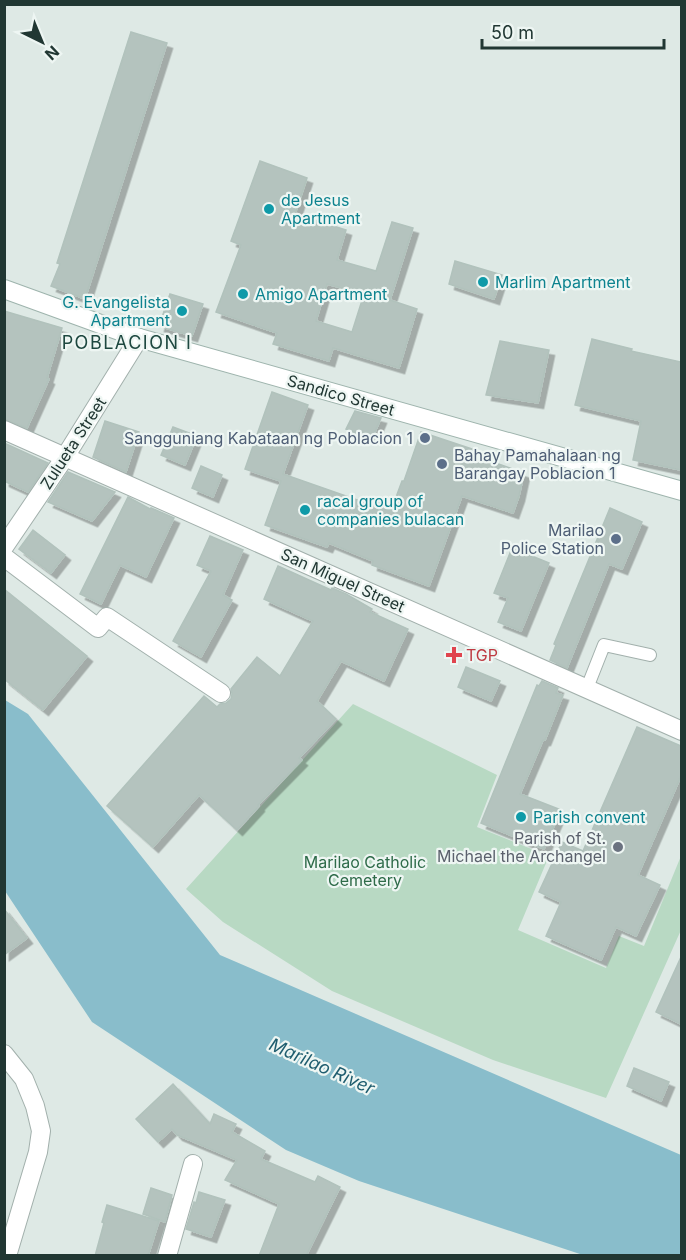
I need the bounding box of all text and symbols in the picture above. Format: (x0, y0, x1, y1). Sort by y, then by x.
north arrow (12, 12, 72, 72)
scale bar (482, 12, 664, 50)
text: 50 m (491, 22, 534, 43)
text: N (41, 41, 64, 64)
place label: de Jesus Apartment (281, 190, 361, 228)
marker: de Jesus Apartment (262, 202, 276, 216)
place label: Marlim Apartment (495, 272, 631, 292)
marker: Marlim Apartment (476, 275, 490, 289)
place label: Amigo Apartment (255, 284, 387, 304)
marker: Amigo Apartment (236, 287, 250, 301)
place label: G. Evangelista Apartment (62, 292, 170, 330)
marker: G. Evangelista Apartment (175, 304, 189, 318)
district label: POBLACION I (62, 332, 192, 353)
street label: Sandico Street (285, 370, 397, 420)
street label: Zulueta Street (36, 393, 110, 493)
place label: Sangguniang Kabataan ng Poblacion 1 (124, 428, 413, 448)
marker: Sangguniang Kabataan ng Poblacion 1 (418, 431, 432, 445)
place label: Bahay Pamahalaan ng Barangay Poblacion 1 (454, 445, 621, 483)
marker: Bahay Pamahalaan ng Barangay Poblacion 1 (435, 457, 449, 471)
place label: racal group of companies bulacan (317, 491, 464, 529)
marker: racal group of companies bulacan (298, 503, 312, 517)
place label: Marilao Police Station (501, 520, 604, 558)
marker: Marilao Police Station (609, 532, 623, 546)
street label: San Miguel Street (278, 544, 408, 616)
place label: TGP (466, 645, 498, 665)
marker: TGP (447, 648, 461, 662)
place label: Parish convent (533, 807, 645, 827)
marker: Parish convent (514, 810, 528, 824)
place label: Parish of St. Michael the Archangel (437, 828, 606, 866)
marker: Parish of St. Michael the Archangel (611, 840, 625, 854)
park label: Marilao Catholic Cemetery (304, 852, 426, 890)
water label: Marilao River (266, 1033, 379, 1099)

